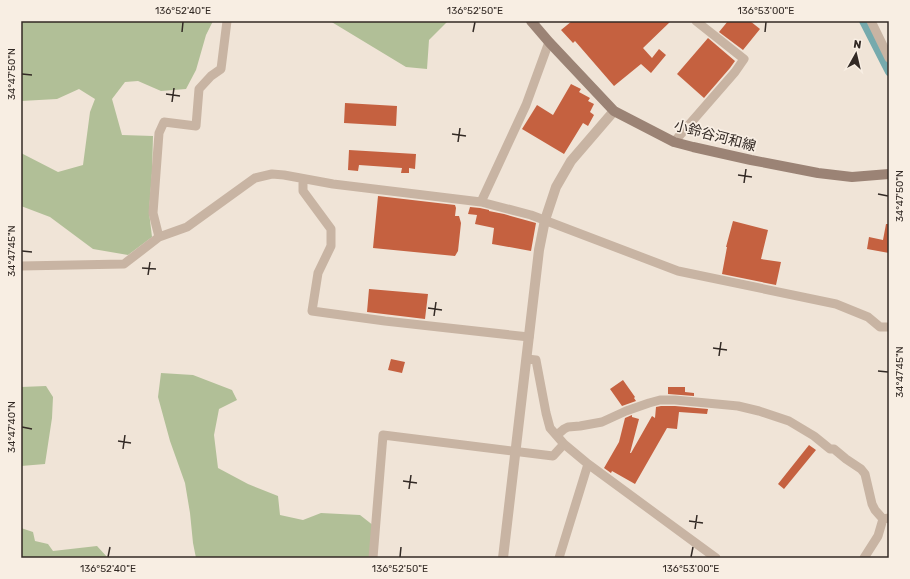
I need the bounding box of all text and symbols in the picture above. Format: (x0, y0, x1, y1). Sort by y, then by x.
text: 136°52'40"E (155, 5, 211, 17)
text: 136°52'50"E (447, 5, 503, 17)
text: 136°53'00"E (738, 5, 794, 17)
north arrow (836, 34, 876, 74)
text: N (852, 38, 862, 52)
text: 34°47'50"N (6, 48, 18, 100)
street label: 小鈴谷河和線 (672, 117, 758, 155)
text: 34°47'50"N (894, 170, 906, 222)
text: 34°47'45"N (6, 225, 18, 277)
text: 34°47'45"N (894, 346, 906, 398)
text: 34°47'40"N (6, 401, 18, 453)
text: 136°52'40"E (80, 563, 136, 575)
text: 136°52'50"E (372, 563, 428, 575)
text: 136°53'00"E (663, 563, 719, 575)

